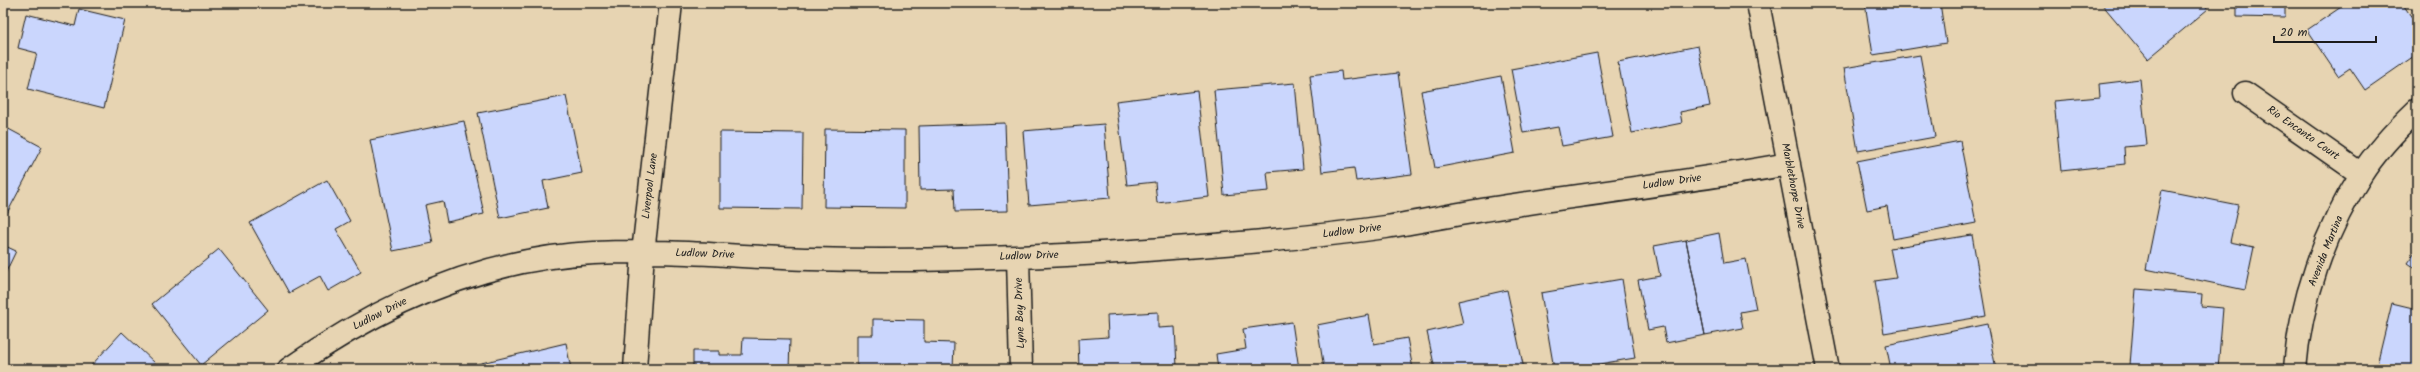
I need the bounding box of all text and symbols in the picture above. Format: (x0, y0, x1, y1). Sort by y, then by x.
scale bar (2274, 18, 2376, 44)
text: 20 m (2280, 23, 2308, 42)
street label: Rio Encanto Court (2263, 101, 2344, 165)
street label: Marblethorpe Drive (1776, 141, 1810, 231)
street label: Liverpool Lane (637, 152, 663, 220)
street label: Ludlow Drive (1641, 169, 1703, 195)
street label: Avenida Martina (2304, 213, 2348, 289)
street label: Ludlow Drive (1322, 218, 1383, 244)
street label: Ludlow Drive (675, 244, 735, 264)
street label: Ludlow Drive (999, 246, 1059, 266)
street label: Lyne Bay Drive (1010, 277, 1030, 349)
street label: Ludlow Drive (350, 293, 411, 335)

